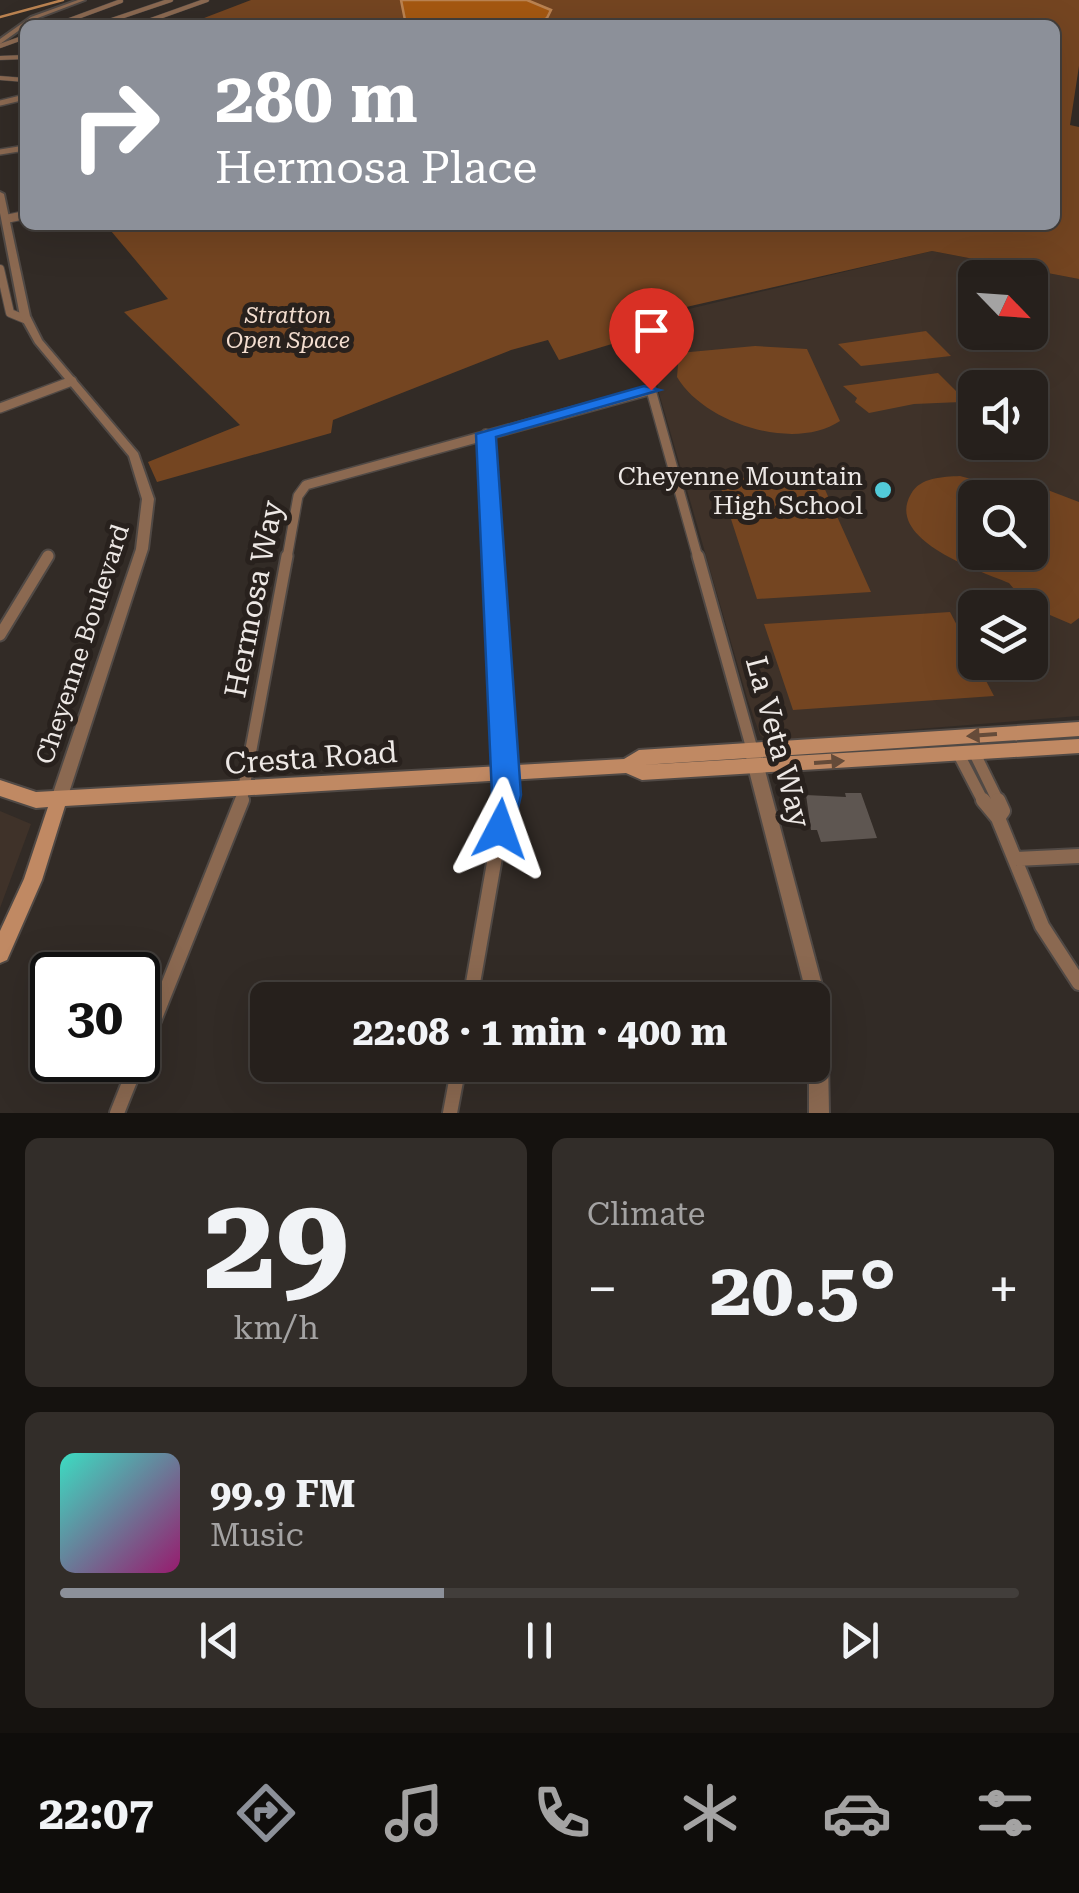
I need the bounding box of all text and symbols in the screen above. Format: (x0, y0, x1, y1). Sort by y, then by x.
text: 280 m (215, 57, 418, 139)
icon: right (50, 60, 180, 190)
text: Hermosa Place (215, 141, 537, 194)
north arrow (958, 260, 1048, 350)
map controls (958, 260, 1048, 680)
pin (609, 288, 694, 391)
park label: Stratton Open Space (226, 303, 350, 353)
icon: arrive (624, 303, 679, 358)
button: sound (958, 370, 1048, 460)
place label: Cheyenne Mountain High School (618, 462, 863, 520)
marker: Cheyenne Mountain High School (872, 479, 894, 501)
button: search (958, 480, 1048, 570)
street label: Hermosa Way (217, 497, 290, 700)
street label: Cheyenne Boulevard (30, 521, 135, 768)
button: layers (958, 590, 1048, 680)
street label: La Veta Way (739, 652, 818, 832)
one-way arrow (965, 727, 997, 743)
street label: Cresta Road (223, 734, 398, 781)
one-way arrow (813, 754, 845, 770)
position arrow (448, 777, 552, 881)
speed limit sign: 30 (30, 952, 160, 1082)
text: 22:08 · 1 min · 400 m (353, 1010, 727, 1054)
text: 29 (203, 1167, 349, 1320)
text: Climate (587, 1195, 705, 1233)
text: 20.5° (710, 1245, 896, 1333)
text: − (587, 1257, 618, 1321)
text: + (988, 1257, 1019, 1321)
text: km/h (233, 1309, 319, 1347)
text: 99.9 FM (210, 1472, 356, 1516)
text: Music (210, 1516, 304, 1554)
icon: previous (192, 1613, 247, 1668)
icon: pause (512, 1613, 567, 1668)
icon: next (832, 1613, 887, 1668)
icon: directions (231, 1778, 301, 1848)
icon: music (379, 1778, 449, 1848)
icon: phone (527, 1778, 597, 1848)
icon: climate (675, 1778, 745, 1848)
icon: car (822, 1778, 892, 1848)
icon: filters (970, 1778, 1040, 1848)
text: 22:07 (39, 1787, 154, 1840)

